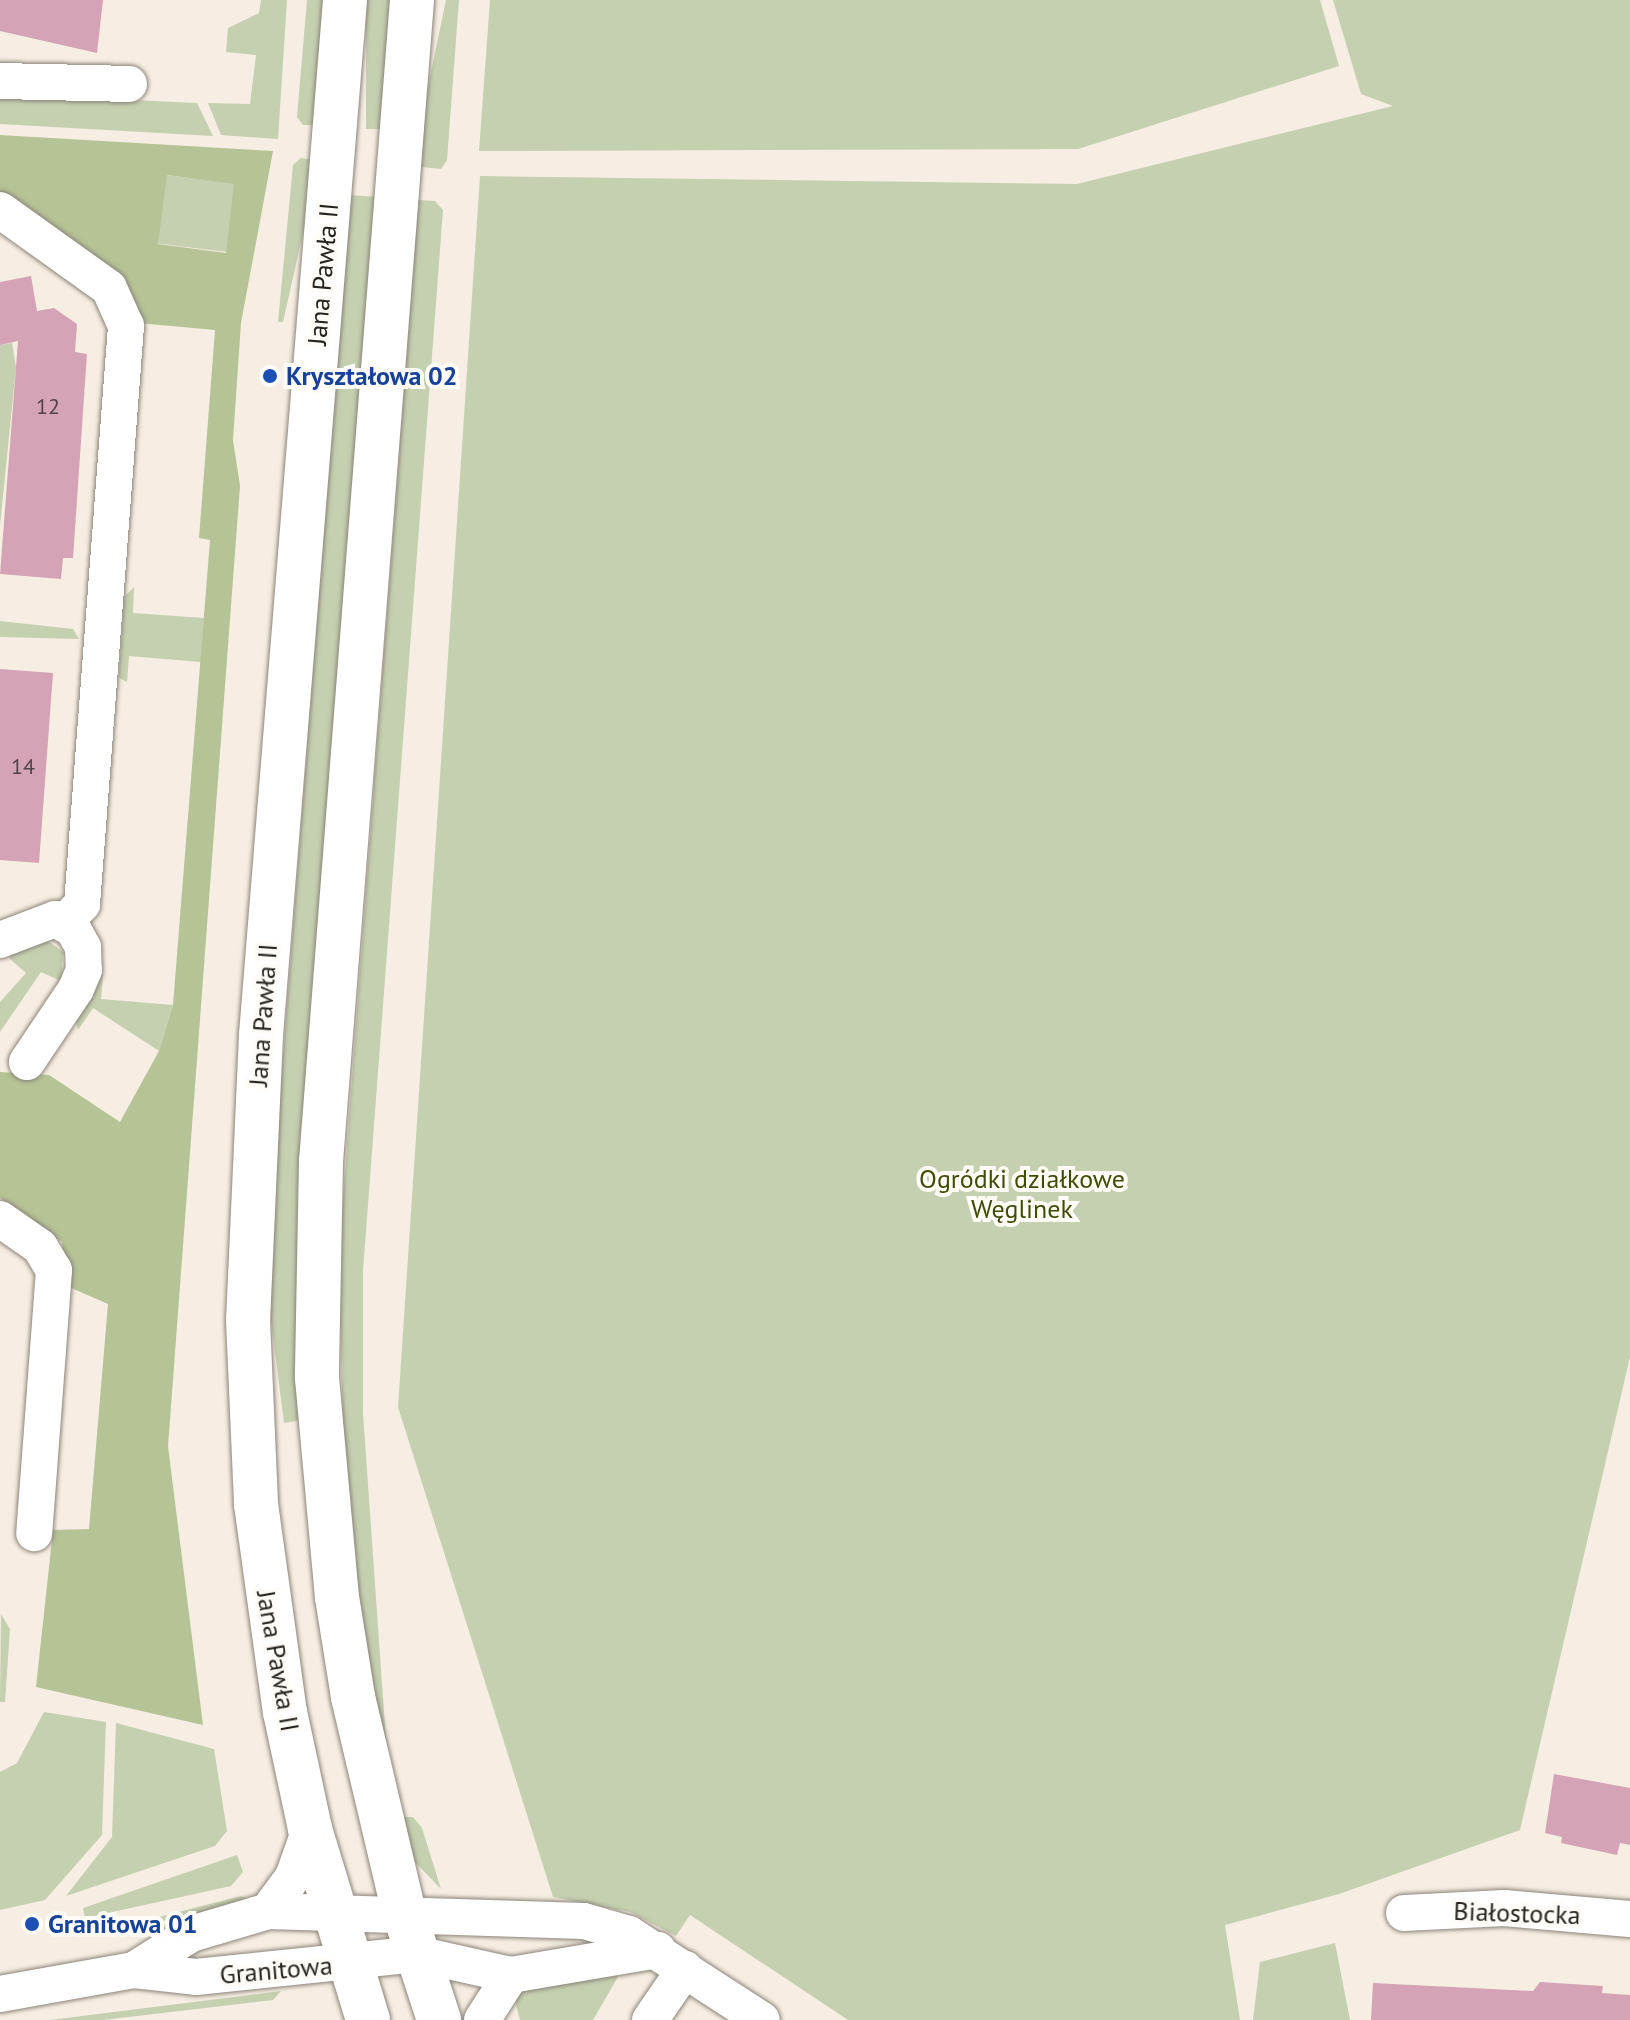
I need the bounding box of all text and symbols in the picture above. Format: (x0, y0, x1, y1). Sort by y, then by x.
street label: Jana Pawła II (301, 202, 345, 346)
place label: Kryształowa 02 (286, 360, 457, 392)
marker: Kryształowa 02 (261, 367, 279, 385)
house number: 12 (36, 394, 60, 420)
house number: 14 (11, 754, 35, 780)
street label: Jana Pawła II (242, 943, 284, 1087)
park label: Ogródki działkowe Węglinek (919, 1163, 1125, 1224)
street label: Jana Pawła II (250, 1588, 306, 1734)
street label: Białostocka (1453, 1895, 1581, 1931)
place label: Granitowa 01 (48, 1908, 197, 1940)
marker: Granitowa 01 (23, 1915, 41, 1933)
street label: Granitowa (218, 1950, 334, 1990)

